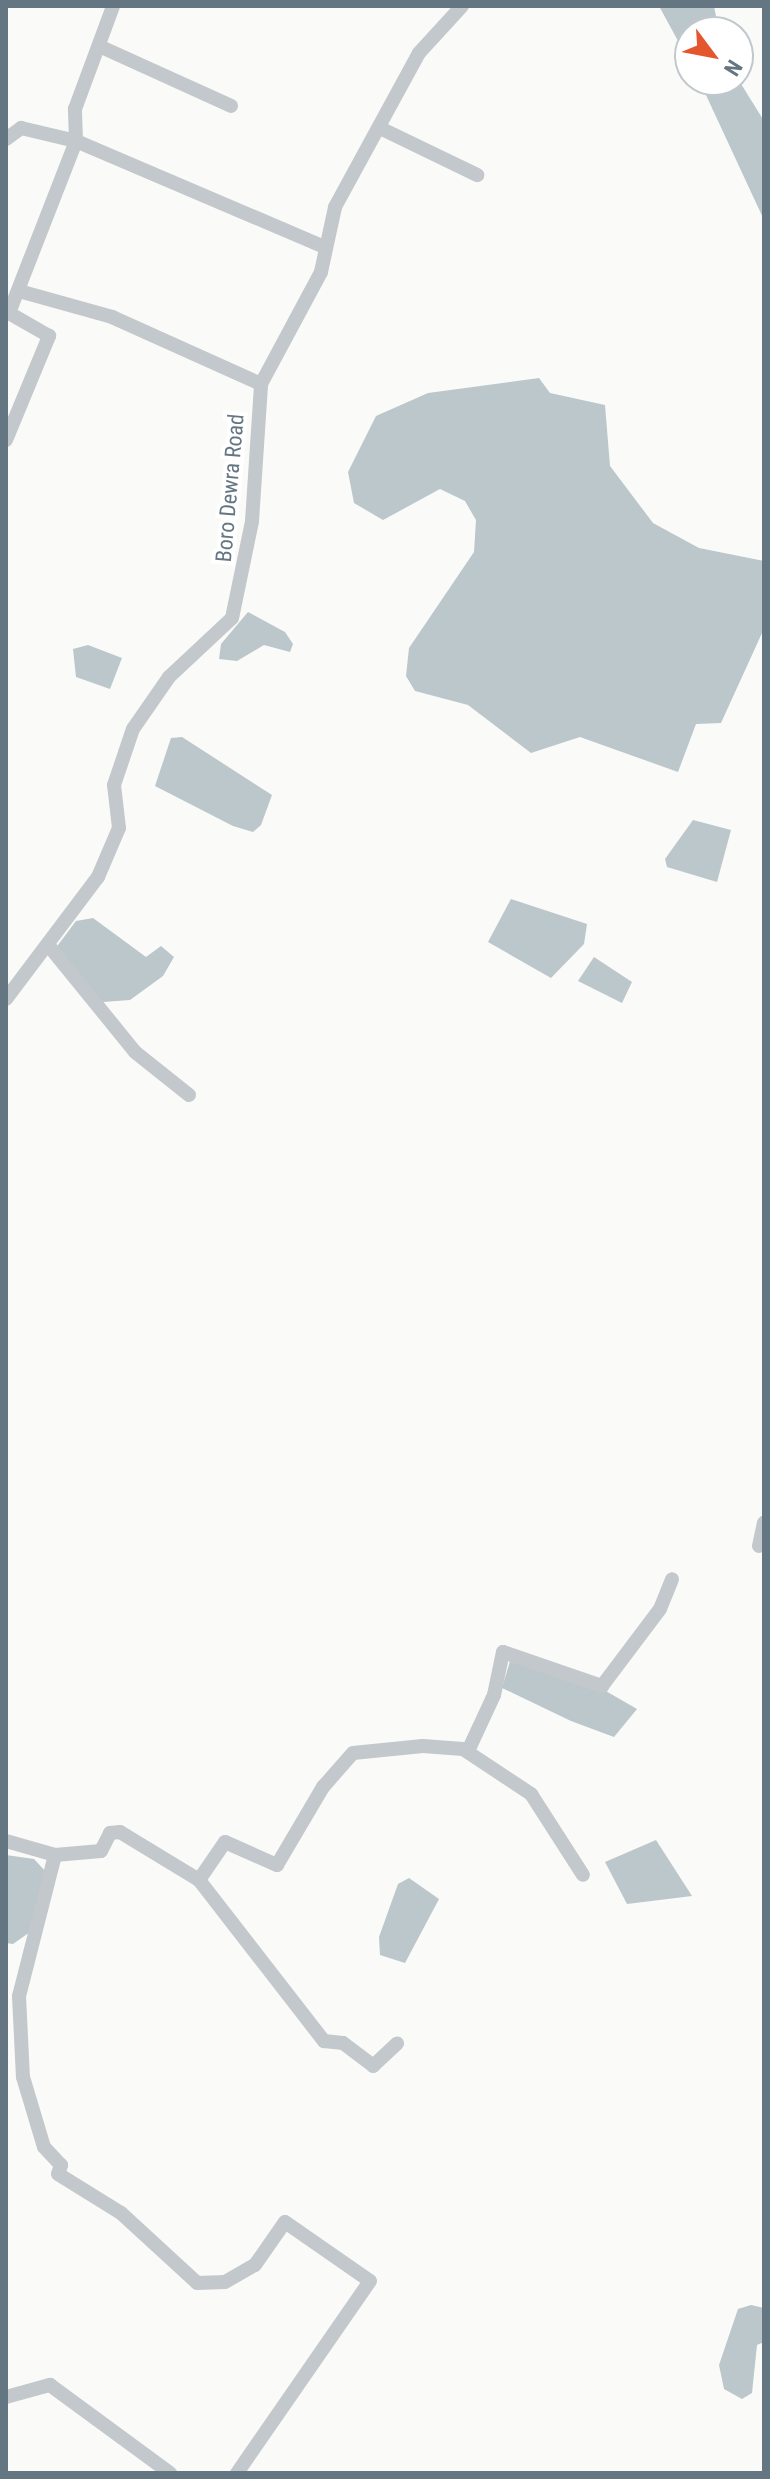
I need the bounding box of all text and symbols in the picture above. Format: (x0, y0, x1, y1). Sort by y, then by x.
north arrow (674, 16, 754, 96)
text: N (719, 56, 747, 80)
street label: Boro Dewra Road (210, 413, 250, 563)

